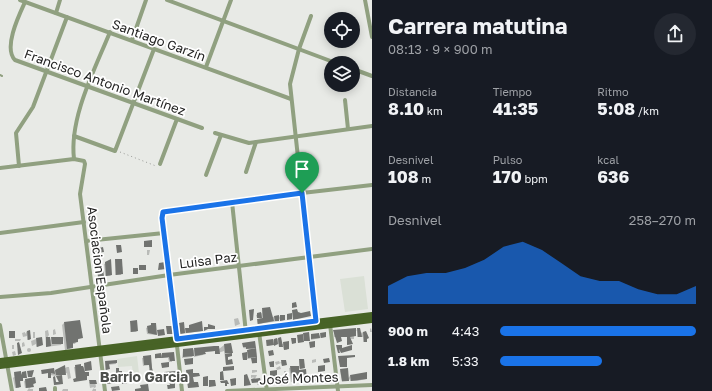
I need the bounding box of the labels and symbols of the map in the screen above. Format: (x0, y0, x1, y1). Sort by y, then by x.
street label: Santiago Garzín (110, 16, 208, 64)
street label: Francisco Antonio Martínez (22, 45, 188, 119)
pin (285, 152, 319, 193)
street label: Asociacion Española (84, 205, 116, 335)
street label: Luisa Paz (178, 248, 238, 271)
district label: Barrio Garcia (100, 368, 188, 385)
street label: José Montes (259, 369, 339, 387)

